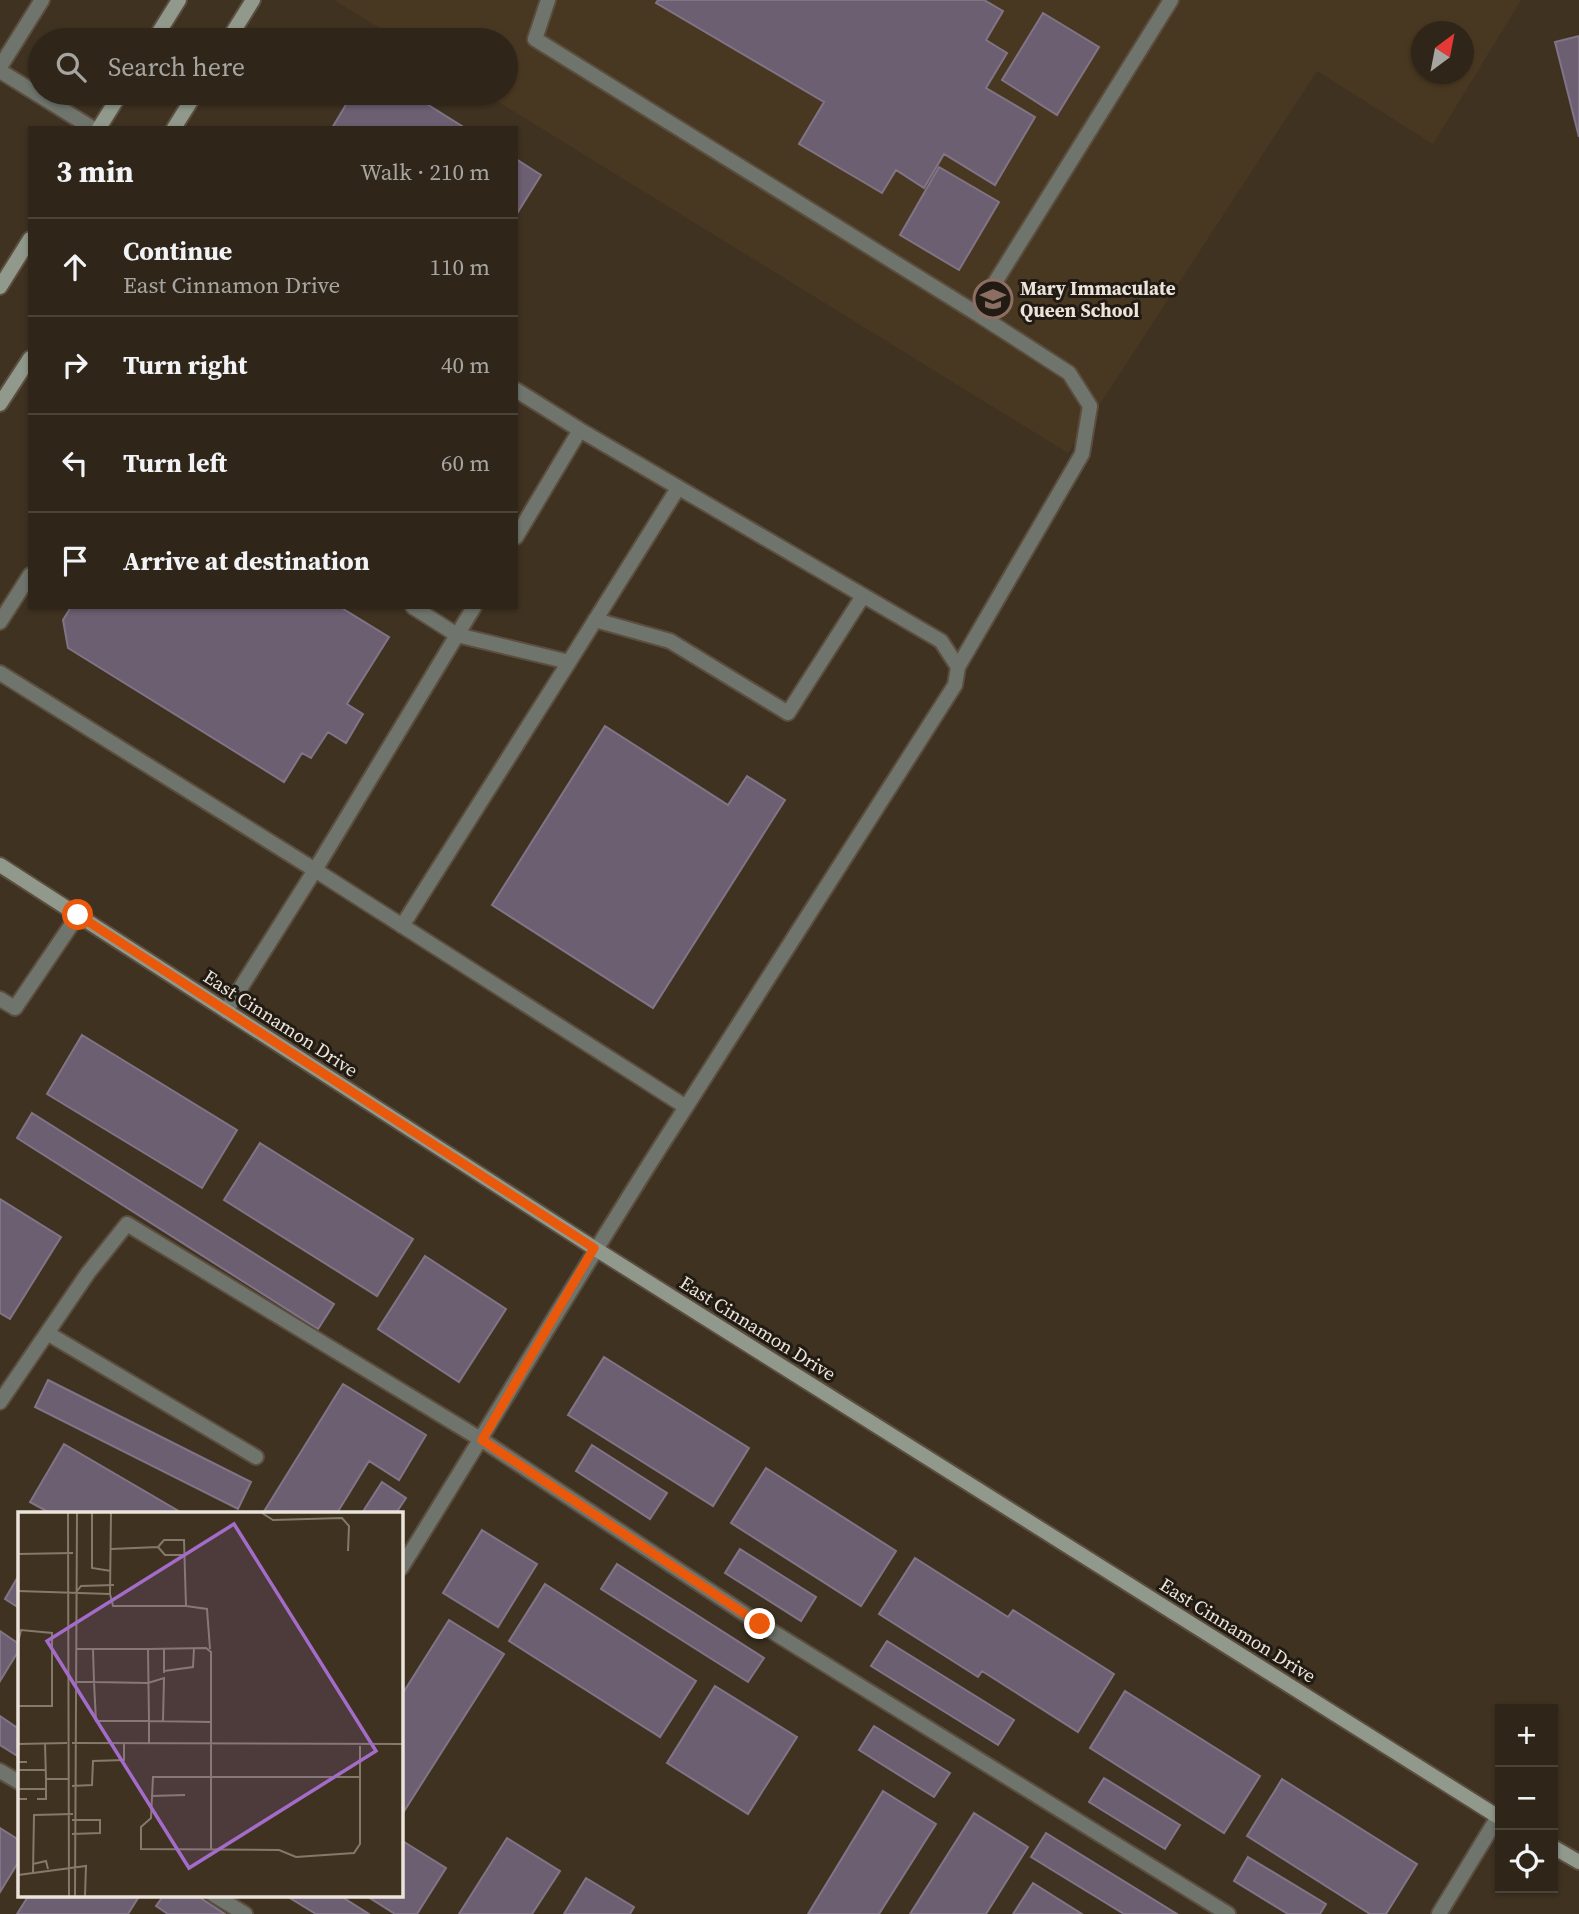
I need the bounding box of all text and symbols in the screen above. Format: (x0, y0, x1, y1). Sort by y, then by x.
north arrow (1411, 21, 1474, 84)
search box (28, 28, 518, 105)
icon: search (52, 48, 90, 86)
text: Search here (108, 49, 245, 85)
text: 3 min (56, 151, 134, 192)
text: Walk · 210 m (360, 156, 490, 188)
text: Continue (123, 233, 232, 269)
icon: ahead (56, 248, 94, 286)
text: 110 m (429, 251, 490, 283)
text: East Cinnamon Drive (123, 269, 340, 301)
place label: Mary Immaculate Queen School (1020, 275, 1176, 323)
school or university icon: Mary Immaculate Queen School (972, 278, 1014, 320)
icon: right (56, 346, 94, 384)
text: Turn right (123, 347, 247, 383)
text: 40 m (441, 349, 490, 381)
icon: left (56, 444, 94, 482)
text: Turn left (123, 445, 227, 481)
text: 60 m (441, 447, 490, 479)
icon: arrive (56, 542, 94, 580)
text: Arrive at destination (123, 543, 370, 579)
route start (62, 899, 93, 930)
street label: East Cinnamon Drive (199, 963, 363, 1083)
street label: East Cinnamon Drive (675, 1269, 841, 1387)
inset map (18, 1512, 402, 1896)
street label: East Cinnamon Drive (1155, 1571, 1321, 1689)
route end (744, 1608, 775, 1639)
map controls (1495, 1704, 1558, 1893)
button: + (1495, 1704, 1558, 1767)
button: − (1495, 1767, 1558, 1830)
button: locate (1495, 1830, 1558, 1893)

